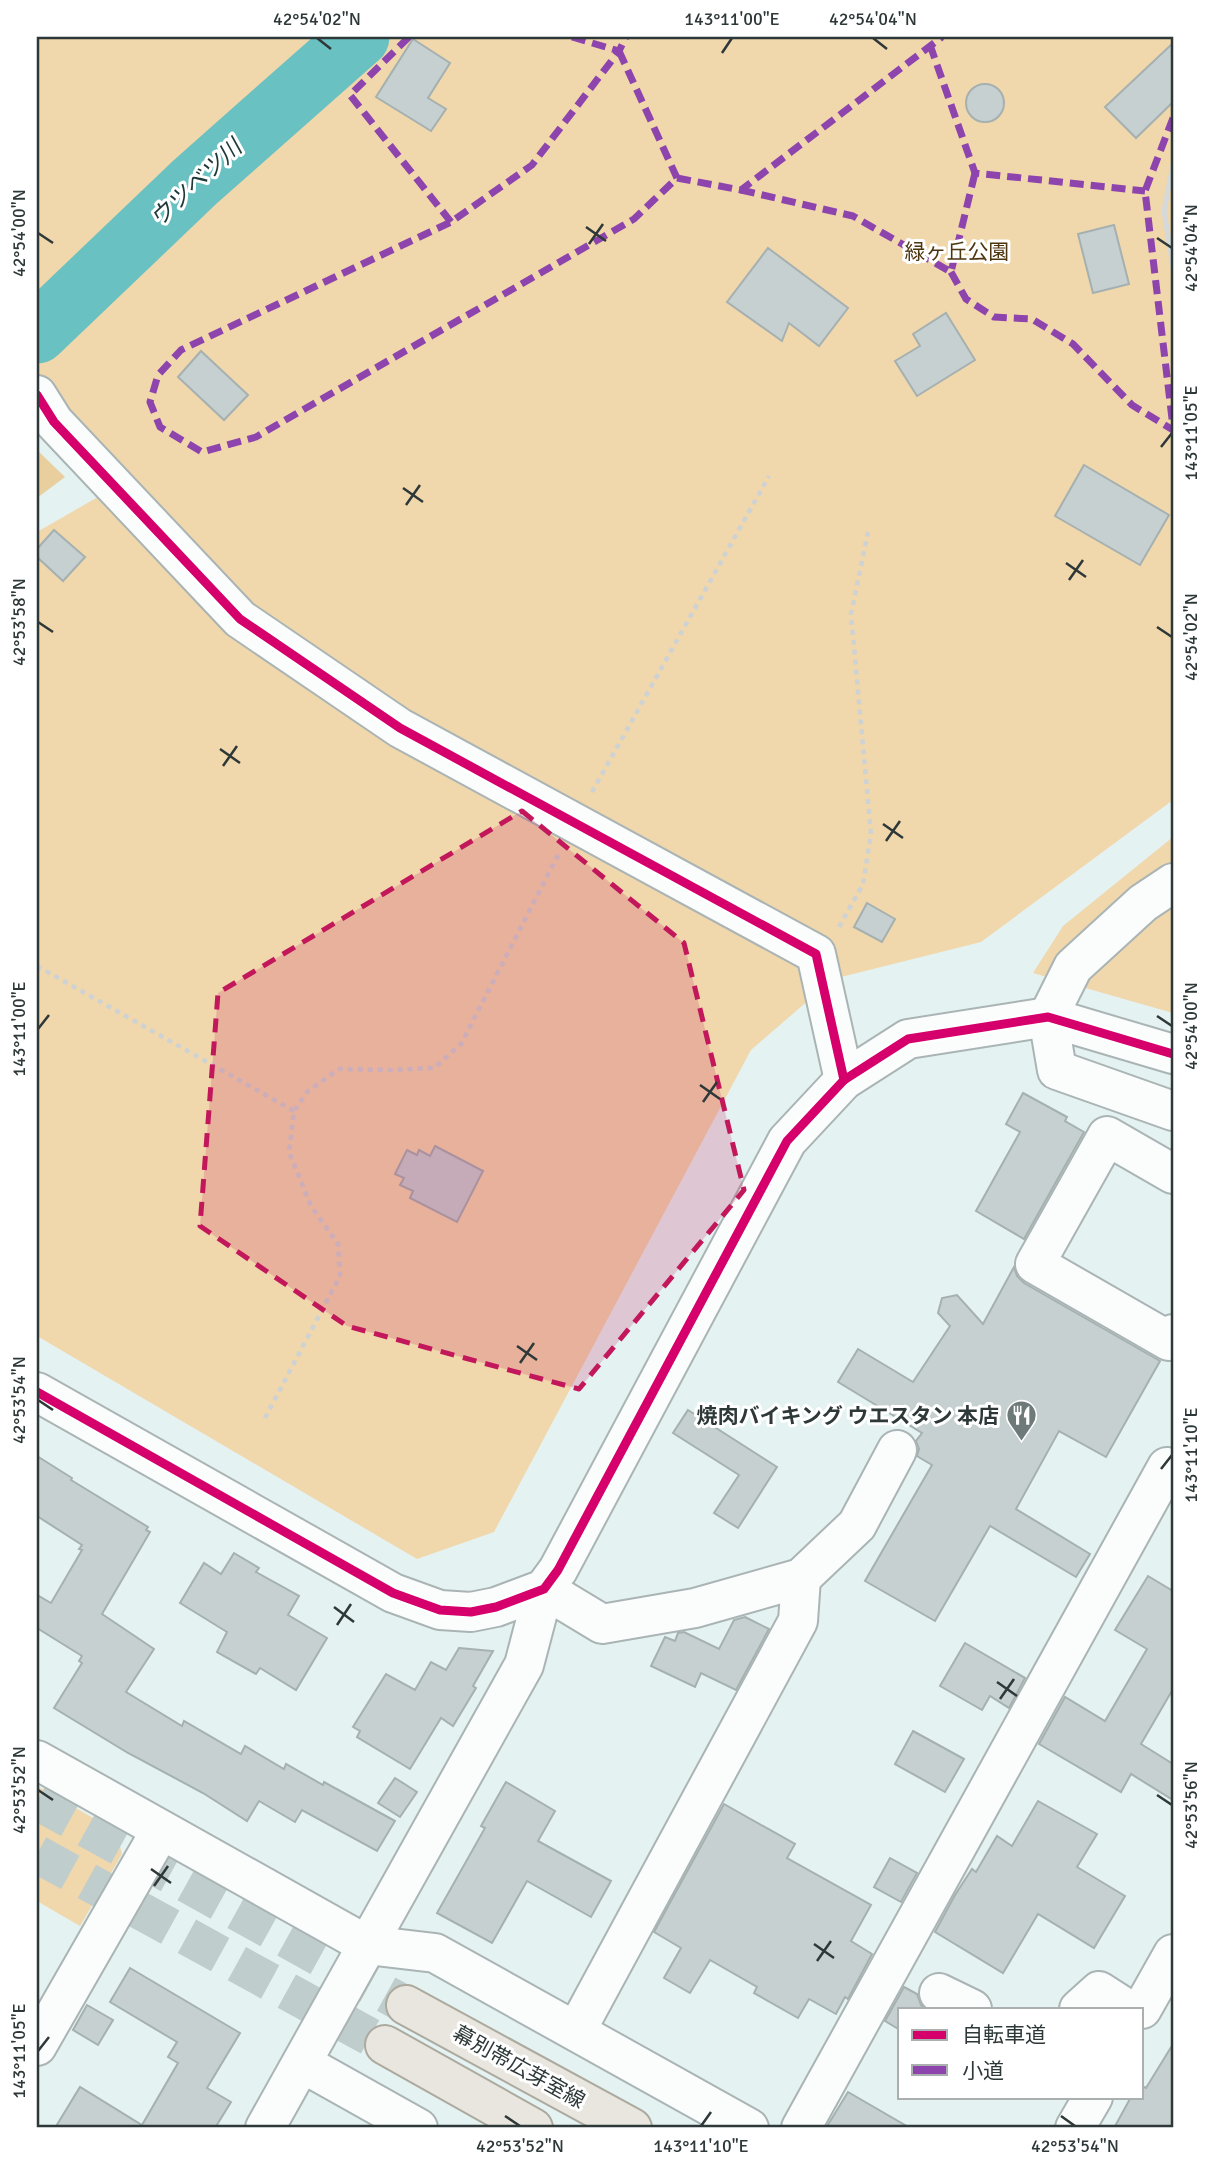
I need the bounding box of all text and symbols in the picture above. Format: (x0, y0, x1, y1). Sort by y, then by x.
text: 42°54'02"N (273, 8, 361, 30)
text: 143°11'00"E (684, 8, 780, 30)
text: 42°54'04"N (829, 8, 917, 30)
water label: ウツベツ川 (144, 131, 250, 233)
text: 42°54'00"N (8, 189, 30, 277)
text: 42°54'04"N (1180, 204, 1202, 292)
park label: 緑ヶ丘公園 (905, 239, 1010, 265)
text: 143°11'05"E (1180, 385, 1202, 481)
text: 42°53'58"N (8, 578, 30, 666)
text: 42°54'02"N (1180, 593, 1202, 681)
text: 143°11'00"E (8, 981, 30, 1077)
text: 42°54'00"N (1180, 982, 1202, 1070)
text: 42°53'54"N (8, 1356, 30, 1444)
restaurant icon: 焼肉バイキング ウエスタン 本店 (1005, 1399, 1039, 1443)
place label: 焼肉バイキング ウエスタン 本店 (696, 1403, 999, 1429)
text: 143°11'10"E (1180, 1407, 1202, 1503)
text: 42°53'52"N (8, 1746, 30, 1834)
text: 42°53'56"N (1180, 1761, 1202, 1849)
text: 143°11'05"E (8, 2003, 30, 2099)
legend (898, 2008, 1144, 2098)
street label: 幕別帯広芽室線 (448, 2020, 590, 2114)
text: 自転車道 (962, 2022, 1046, 2048)
text: 小道 (962, 2058, 1004, 2084)
text: 42°53'52"N (476, 2135, 564, 2157)
text: 143°11'10"E (653, 2135, 749, 2157)
text: 42°53'54"N (1031, 2135, 1119, 2157)

